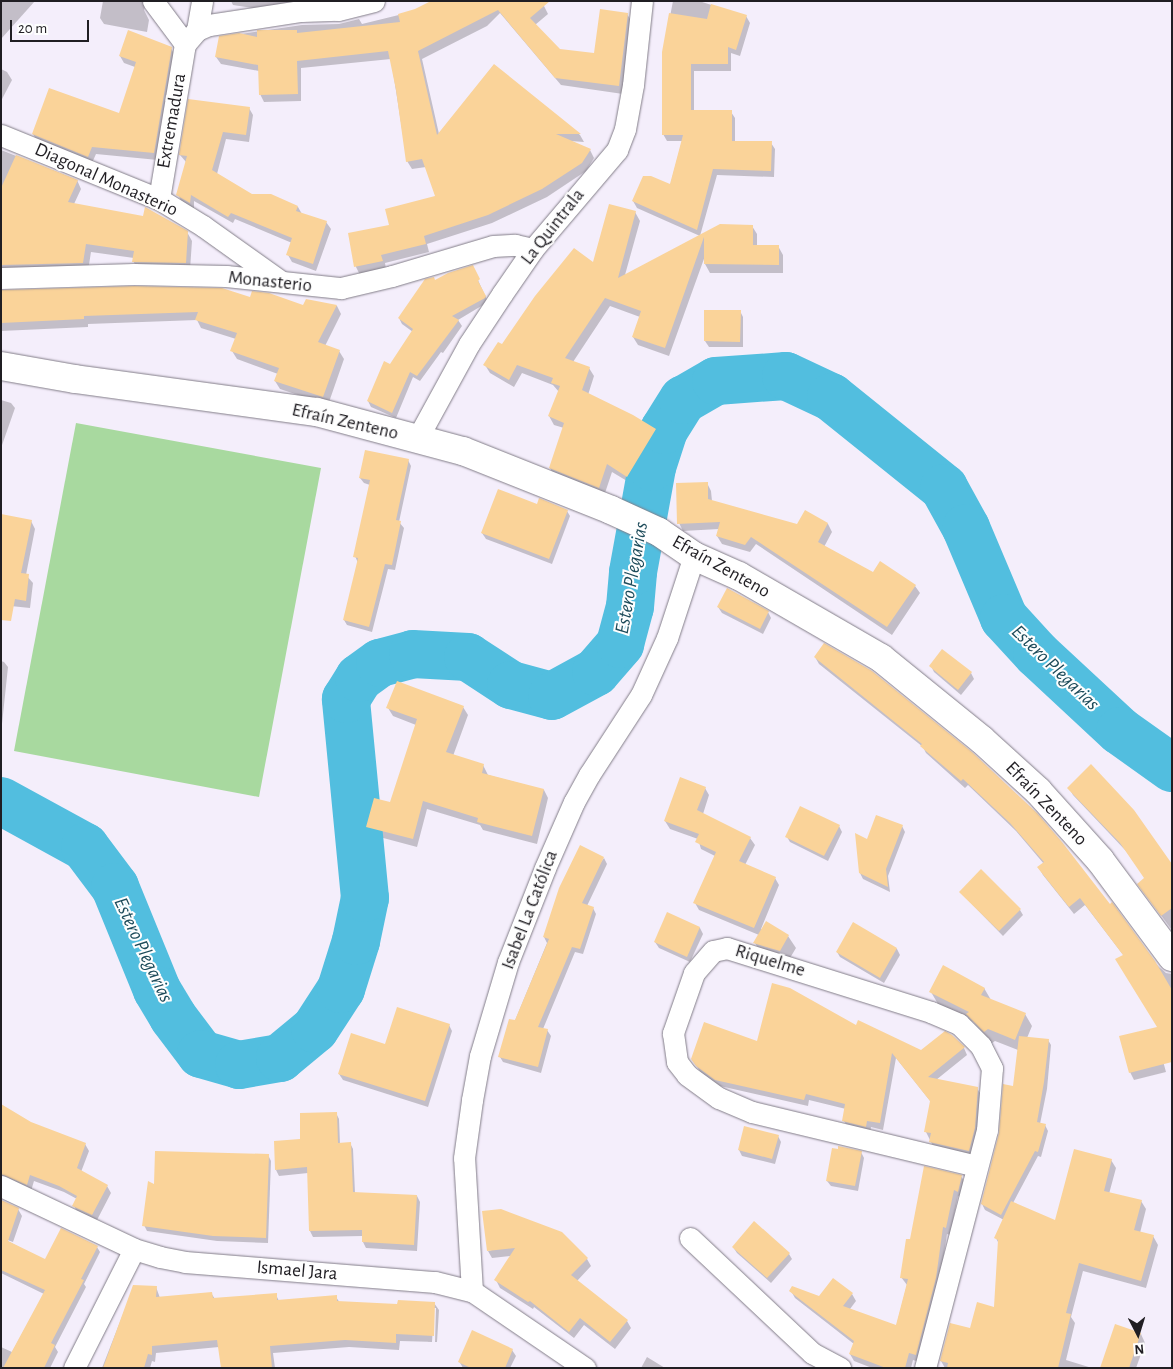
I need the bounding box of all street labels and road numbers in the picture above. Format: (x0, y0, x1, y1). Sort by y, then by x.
street label: Extremadura (152, 72, 192, 170)
street label: Diagonal Monasterio (31, 138, 181, 222)
street label: La Quintrala (516, 184, 590, 270)
street label: Monasterio (227, 266, 313, 298)
street label: Efraín Zenteno (290, 399, 400, 445)
street label: Efraín Zenteno (668, 531, 774, 603)
street label: Efraín Zenteno (1000, 757, 1092, 851)
street label: Isabel La Católica (497, 847, 563, 973)
street label: Riquelme (732, 940, 808, 982)
street label: Ismael Jara (256, 1256, 338, 1286)

